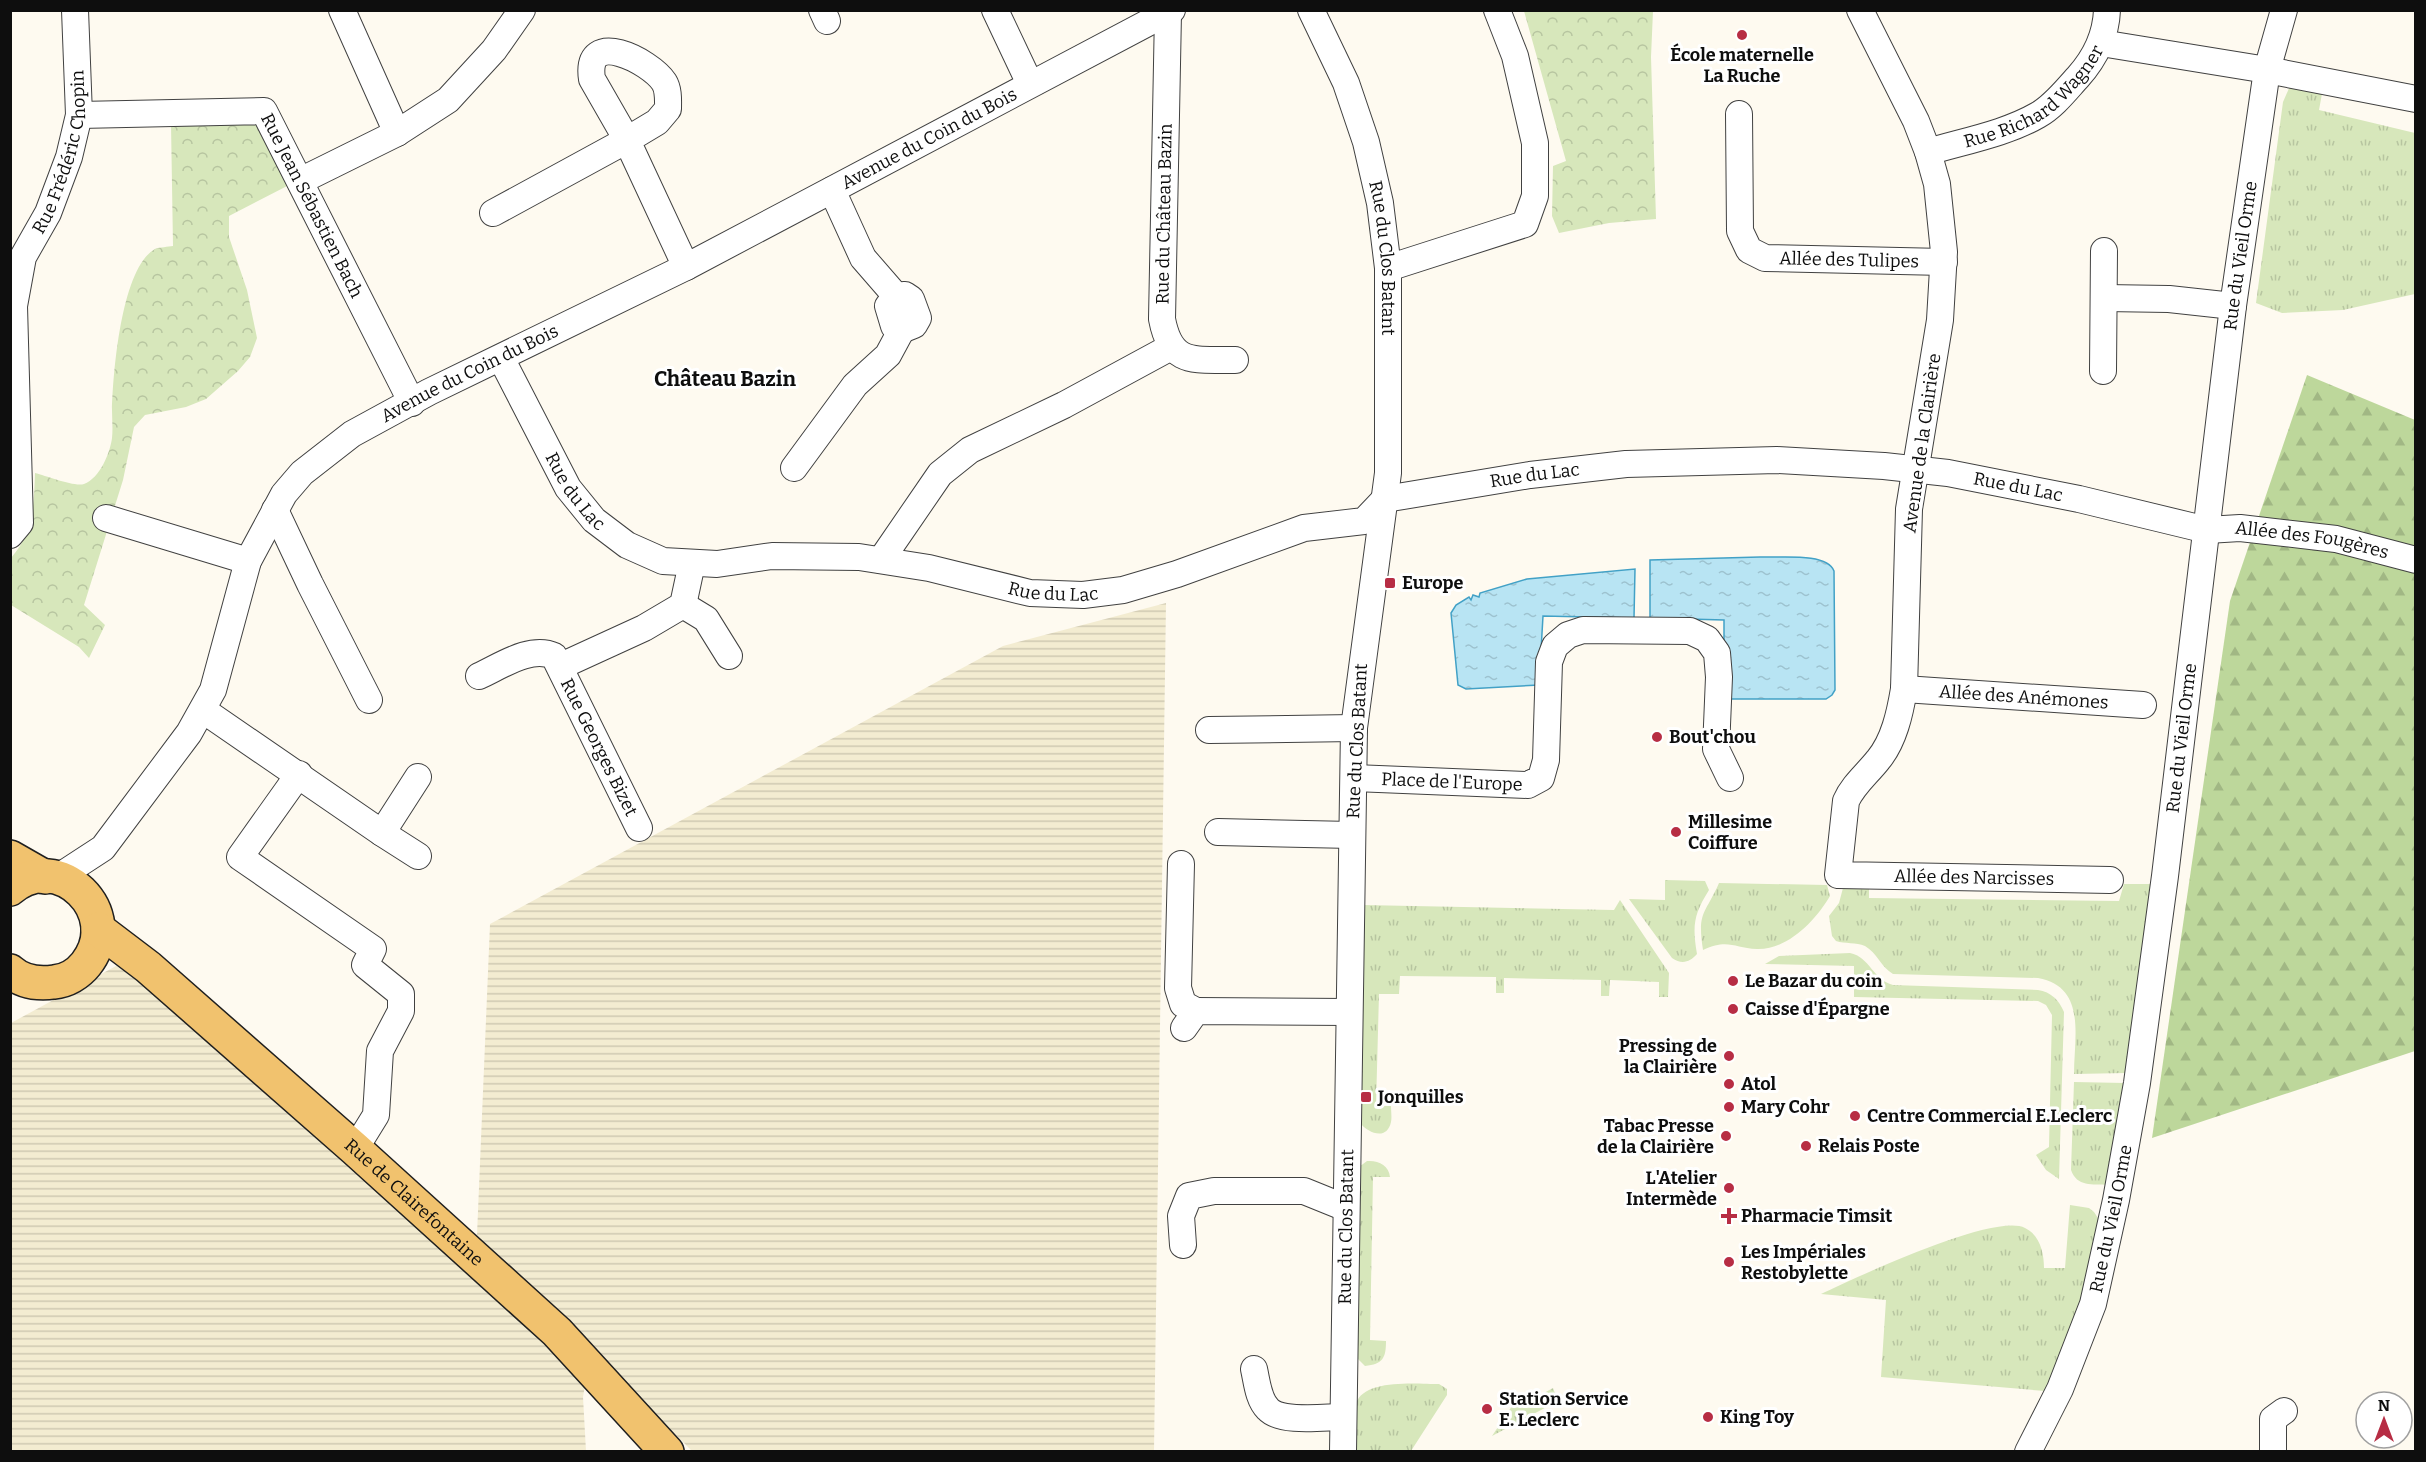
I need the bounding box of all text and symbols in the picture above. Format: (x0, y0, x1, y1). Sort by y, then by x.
marker: École maternelle La Ruche (1735, 28, 1749, 42)
street label: Rue Richard Wagner (1961, 42, 2108, 153)
place label: École maternelle La Ruche (1670, 43, 1814, 87)
street label: Rue Frédéric Chopin (27, 69, 90, 238)
street label: Avenue du Coin du Bois (837, 83, 1021, 194)
street label: Rue Jean Sébastien Bach (256, 110, 368, 301)
street label: Rue du Château Bazin (1151, 123, 1177, 305)
street label: Rue du Clos Batant (1364, 178, 1399, 336)
street label: Rue du Vieil Orme (2219, 180, 2262, 332)
street label: Allée des Tulipes (1779, 247, 1919, 272)
street label: Avenue du Coin du Bois (377, 320, 562, 427)
street label: Avenue de la Clairière (1899, 352, 1945, 534)
district label: Château Bazin (654, 366, 797, 392)
street label: Rue du Lac (541, 449, 609, 535)
street label: Rue du Lac (1488, 458, 1581, 492)
street label: Rue du Lac (1972, 467, 2065, 506)
street label: Allée des Fougères (2234, 517, 2391, 563)
place label: Europe (1402, 572, 1464, 594)
marker: Europe (1383, 576, 1397, 590)
street label: Rue du Lac (1006, 577, 1100, 606)
street label: Rue du Clos Batant (1342, 662, 1372, 819)
street label: Rue du Vieil Orme (2162, 662, 2201, 814)
street label: Rue Georges Bizet (556, 675, 643, 820)
street label: Allée des Anémones (1938, 680, 2109, 714)
place label: Bout'chou (1669, 726, 1756, 748)
marker: Bout'chou (1650, 730, 1664, 744)
street label: Place de l'Europe (1381, 768, 1523, 796)
place label: Millesime Coiffure (1688, 811, 1772, 854)
marker: Millesime Coiffure (1669, 825, 1683, 839)
street label: Allée des Narcisses (1894, 865, 2054, 890)
place label: Le Bazar du coin (1745, 970, 1883, 992)
marker: Le Bazar du coin (1726, 974, 1740, 988)
place label: Caisse d'Épargne (1745, 997, 1890, 1020)
marker: Caisse d'Épargne (1726, 1002, 1740, 1016)
place label: Pressing de la Clairière (1619, 1035, 1717, 1078)
marker: Pressing de la Clairière (1722, 1049, 1736, 1063)
place label: Atol (1741, 1073, 1777, 1095)
marker: Atol (1722, 1077, 1736, 1091)
place label: Jonquilles (1377, 1086, 1464, 1108)
marker: Jonquilles (1359, 1090, 1373, 1104)
place label: Mary Cohr (1741, 1096, 1830, 1118)
marker: Mary Cohr (1722, 1100, 1736, 1114)
place label: Centre Commercial E.Leclerc (1867, 1105, 2112, 1127)
marker: Centre Commercial E.Leclerc (1848, 1109, 1862, 1123)
place label: Tabac Presse de la Clairière (1597, 1115, 1714, 1158)
marker: Tabac Presse de la Clairière (1719, 1129, 1733, 1143)
street label: Rue de Clairefontaine (340, 1134, 488, 1271)
place label: Relais Poste (1818, 1135, 1920, 1157)
marker: Relais Poste (1799, 1139, 1813, 1153)
street label: Rue du Vieil Orme (2085, 1143, 2137, 1295)
street label: Rue du Clos Batant (1334, 1149, 1358, 1305)
place label: L'Atelier Intermède (1626, 1167, 1718, 1210)
marker: L'Atelier Intermède (1722, 1181, 1736, 1195)
place label: Pharmacie Timsit (1741, 1205, 1892, 1227)
marker: Pharmacie Timsit (1722, 1209, 1736, 1223)
place label: Les Impériales Restobylette (1741, 1241, 1866, 1284)
marker: Les Impériales Restobylette (1722, 1255, 1736, 1269)
place label: Station Service E. Leclerc (1499, 1388, 1629, 1431)
north arrow (2354, 1390, 2414, 1450)
text: N (2378, 1396, 2390, 1415)
marker: Station Service E. Leclerc (1480, 1402, 1494, 1416)
place label: King Toy (1720, 1406, 1795, 1428)
marker: King Toy (1701, 1410, 1715, 1424)

